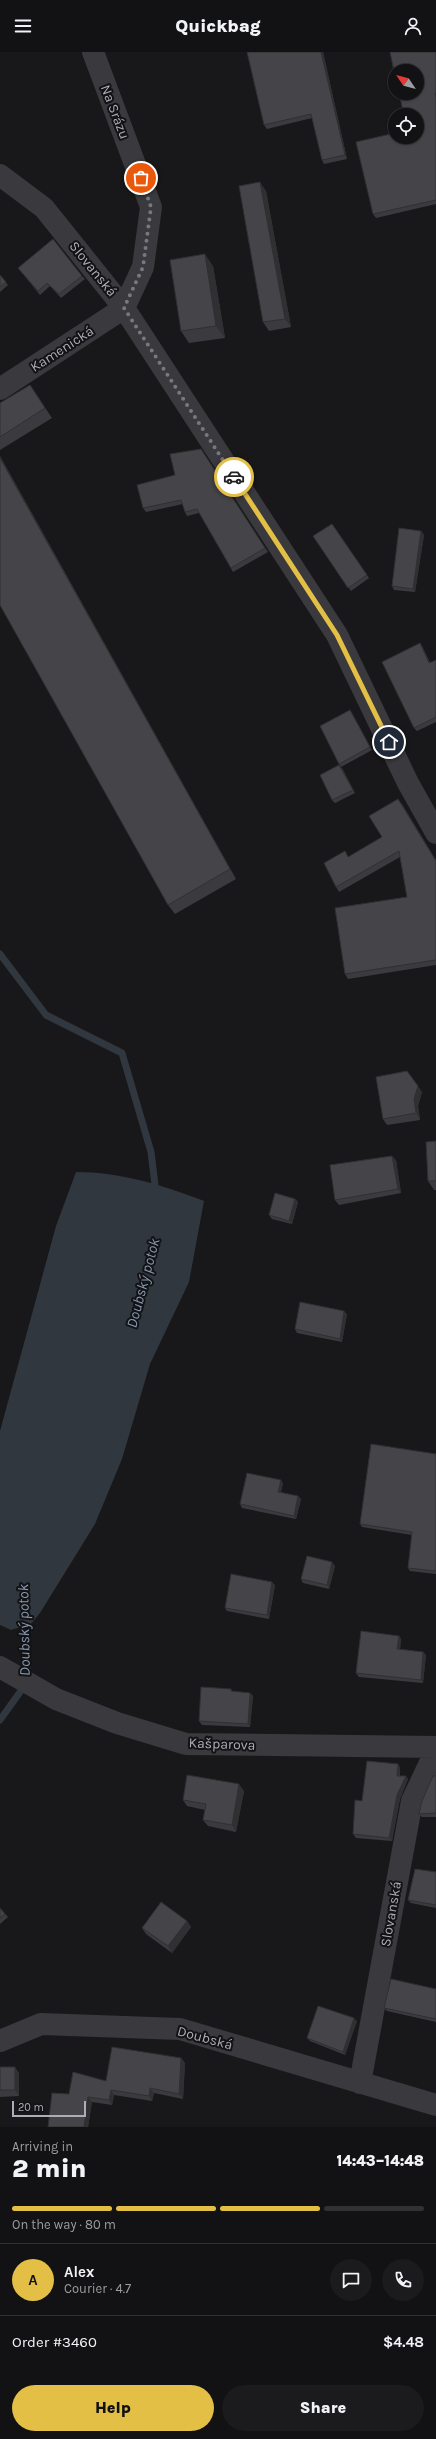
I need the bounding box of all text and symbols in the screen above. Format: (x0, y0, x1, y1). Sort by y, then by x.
icon: menu (12, 15, 34, 37)
text: Quickbag (175, 15, 261, 37)
icon: person (402, 15, 424, 37)
north arrow (388, 64, 424, 100)
map controls (388, 64, 424, 144)
street label: Na Srázu (97, 82, 133, 142)
button: locate (388, 108, 424, 144)
pin (124, 161, 158, 195)
icon: bag (130, 167, 152, 189)
street label: Slovanská (66, 238, 120, 300)
street label: Kamenická (27, 322, 97, 376)
courier (214, 457, 254, 497)
icon: car (223, 466, 245, 488)
pin (372, 725, 406, 759)
icon: home (378, 731, 400, 753)
water label: Doubský potok (122, 1236, 164, 1330)
water label: Doubský potok (14, 1583, 34, 1676)
street label: Kašparova (188, 1734, 256, 1754)
street label: Slovanská (377, 1880, 405, 1948)
street label: Doubská (175, 2022, 235, 2054)
scale bar (12, 2099, 86, 2118)
text: 20 m (18, 2101, 44, 2114)
text: Arriving in (12, 2139, 73, 2154)
text: 14:43–14:48 (336, 2152, 424, 2170)
text: 2 min (12, 2153, 87, 2184)
text: On the way · 80 m (12, 2217, 116, 2232)
button: chat (330, 2259, 372, 2301)
button: phone (382, 2259, 424, 2301)
text: Alex (64, 2263, 94, 2281)
text: A (28, 2271, 38, 2289)
text: Courier · 4.7 (64, 2281, 131, 2296)
text: Order #3460 (12, 2333, 97, 2351)
text: $4.48 (383, 2333, 424, 2351)
button: Help (12, 2385, 214, 2431)
button: Share (222, 2385, 424, 2431)

